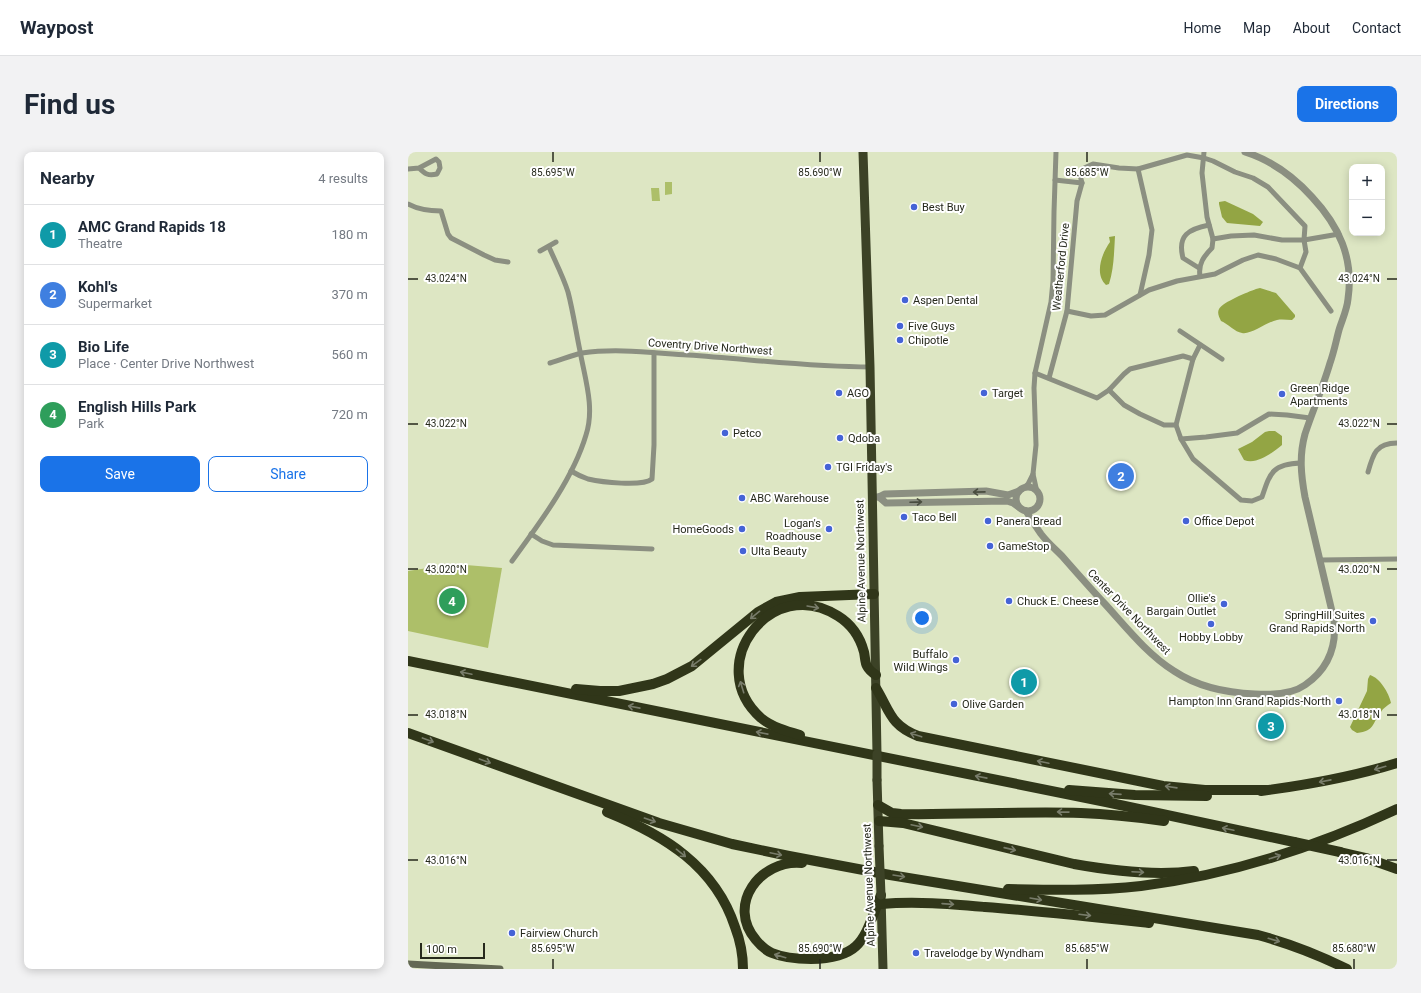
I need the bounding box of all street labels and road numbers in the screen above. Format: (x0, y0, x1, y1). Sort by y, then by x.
street label: Weatherford Drive (1050, 222, 1072, 311)
street label: Coventry Drive Northwest (647, 336, 773, 358)
street label: Alpine Avenue Northwest (853, 499, 869, 623)
street label: Center Drive Northwest (1085, 567, 1173, 658)
street label: Alpine Avenue Northwest (860, 823, 878, 947)

